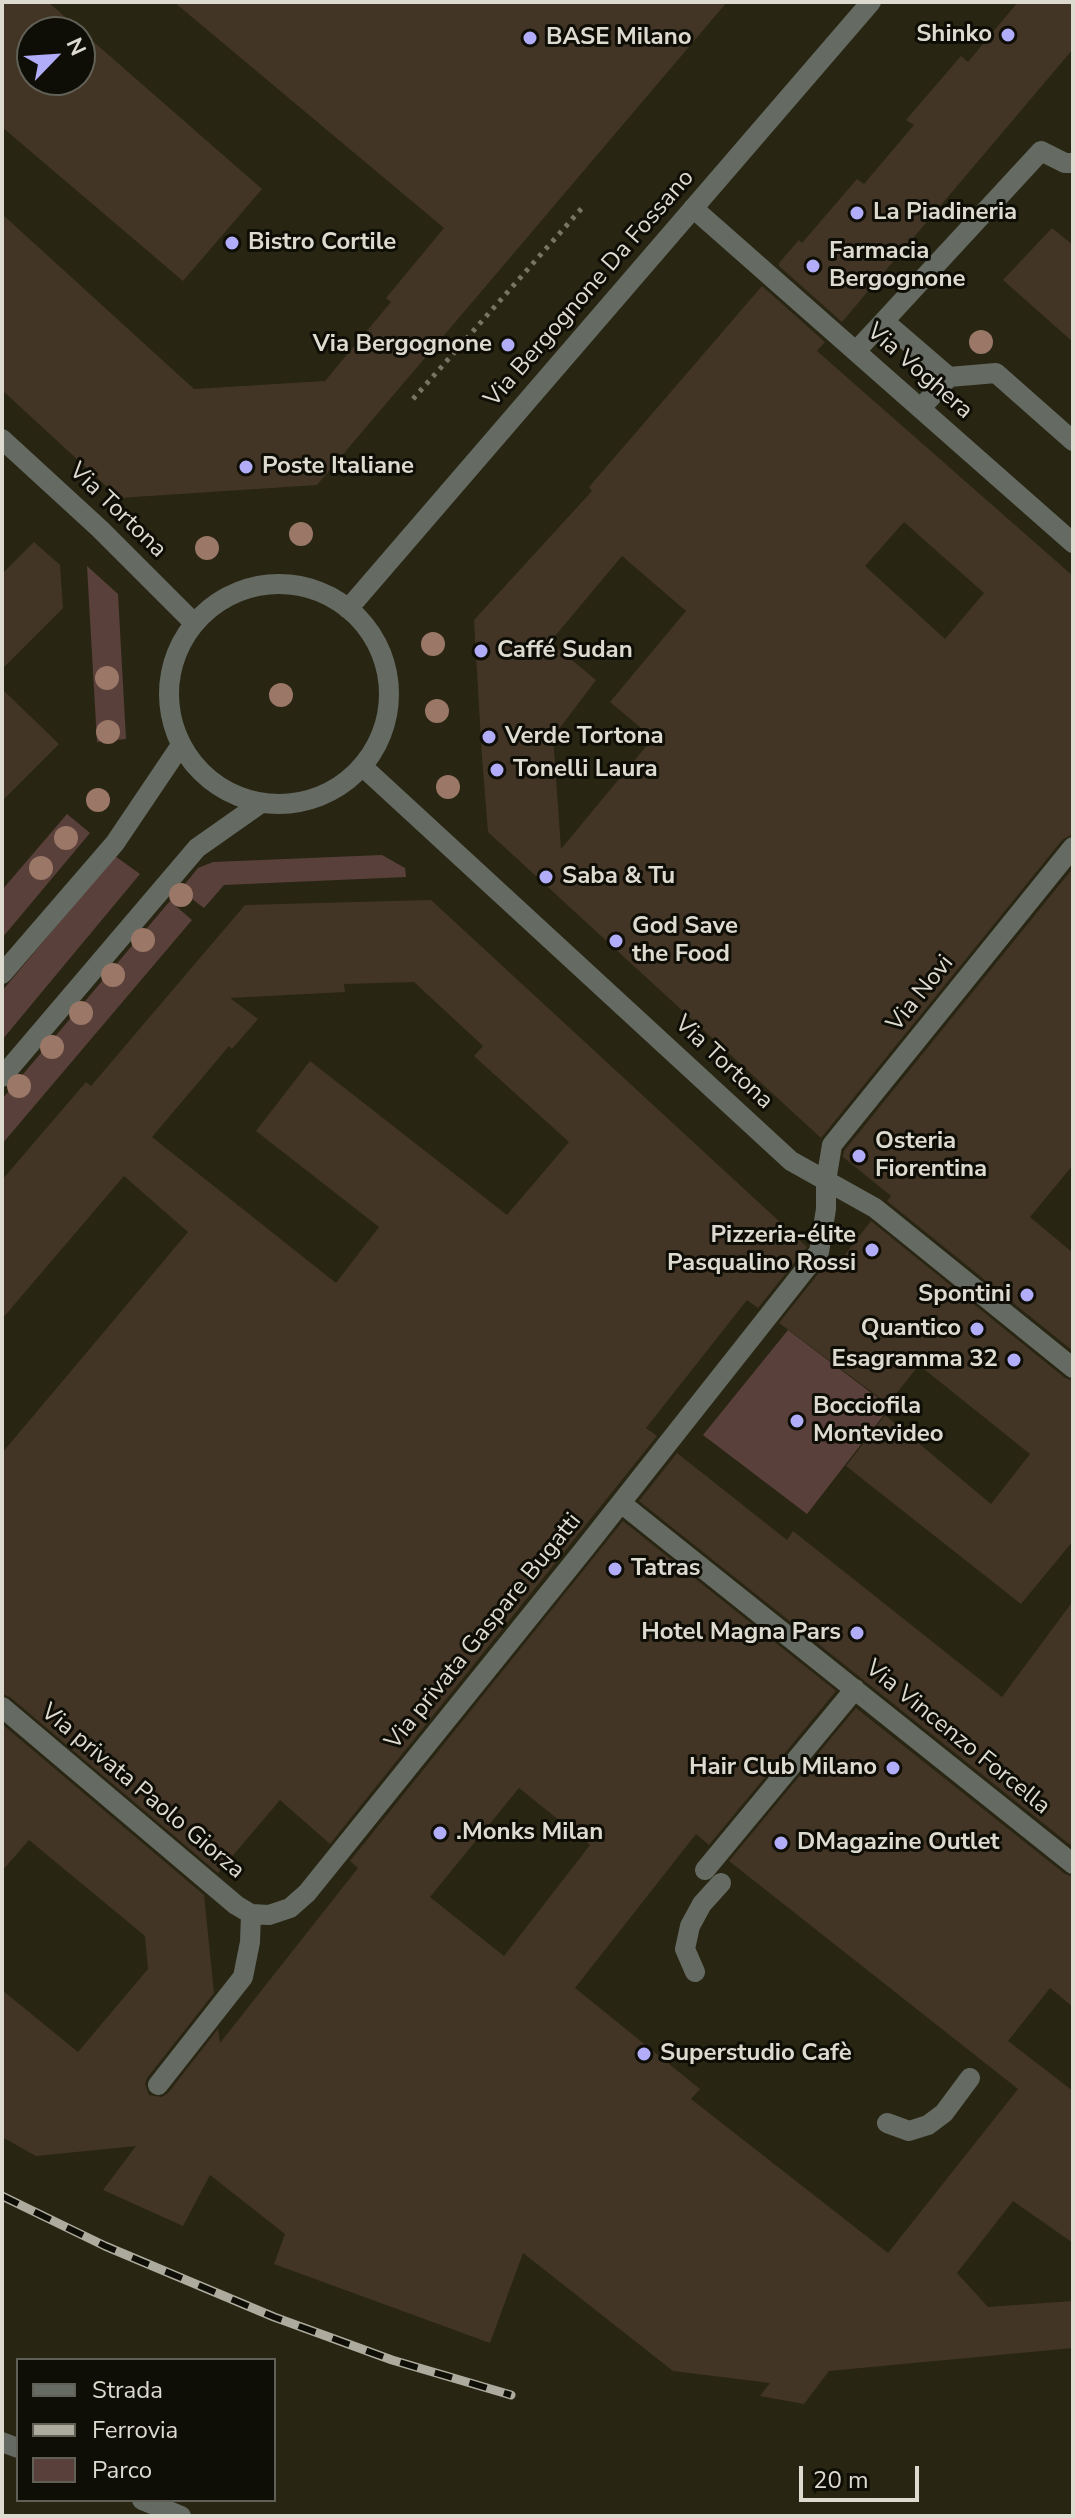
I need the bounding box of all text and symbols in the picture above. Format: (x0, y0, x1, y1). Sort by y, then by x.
north arrow (16, 16, 96, 96)
place label: Shinko (916, 21, 992, 49)
place label: BASE Milano (546, 24, 692, 52)
marker: Shinko (999, 26, 1017, 44)
marker: BASE Milano (521, 29, 539, 47)
text: N (59, 33, 93, 61)
street label: Via Bergognone Da Fossano (479, 164, 701, 414)
place label: La Piadineria (873, 199, 1017, 227)
marker: La Piadineria (848, 204, 866, 222)
place label: Bistro Cortile (248, 229, 396, 257)
marker: Bistro Cortile (223, 234, 241, 252)
place label: Farmacia Bergognone (829, 238, 965, 294)
marker: Farmacia Bergognone (804, 257, 822, 275)
street label: Via Voghera (860, 318, 978, 426)
place label: Via Bergognone (313, 331, 492, 359)
marker: Via Bergognone (499, 336, 517, 354)
place label: Poste Italiane (262, 453, 414, 481)
street label: Via Tortona (62, 458, 172, 564)
marker: Poste Italiane (237, 458, 255, 476)
place label: Caffé Sudan (497, 637, 633, 665)
marker: Caffé Sudan (472, 642, 490, 660)
place label: Verde Tortona (505, 723, 664, 751)
marker: Verde Tortona (480, 728, 498, 746)
place label: Tonelli Laura (513, 756, 658, 784)
marker: Tonelli Laura (488, 761, 506, 779)
place label: Saba & Tu (562, 863, 675, 891)
marker: Saba & Tu (537, 868, 555, 886)
place label: God Save the Food (632, 913, 738, 969)
marker: God Save the Food (607, 932, 625, 950)
street label: Via Novi (882, 950, 960, 1038)
street label: Via Tortona (668, 1010, 778, 1116)
place label: Osteria Fiorentina (875, 1128, 987, 1184)
marker: Osteria Fiorentina (850, 1147, 868, 1165)
place label: Pizzeria-élite Pasqualino Rossi (667, 1222, 856, 1278)
marker: Pizzeria-élite Pasqualino Rossi (863, 1241, 881, 1259)
place label: Spontini (918, 1281, 1011, 1309)
marker: Spontini (1018, 1286, 1036, 1304)
place label: Quantico (861, 1315, 961, 1343)
marker: Quantico (968, 1320, 986, 1338)
place label: Esagramma 32 (832, 1346, 998, 1374)
marker: Esagramma 32 (1005, 1351, 1023, 1369)
place label: Bocciofila Montevideo (813, 1393, 944, 1449)
marker: Bocciofila Montevideo (788, 1412, 806, 1430)
street label: Via privata Gaspare Bugatti (380, 1508, 588, 1756)
place label: Tatras (631, 1555, 701, 1583)
marker: Tatras (606, 1560, 624, 1578)
place label: Hotel Magna Pars (641, 1619, 841, 1647)
marker: Hotel Magna Pars (848, 1624, 866, 1642)
street label: Via Vincenzo Forcella (859, 1655, 1055, 1821)
street label: Via privata Paolo Giorza (34, 1698, 250, 1886)
place label: Hair Club Milano (689, 1754, 877, 1782)
marker: Hair Club Milano (884, 1759, 902, 1777)
place label: .Monks Milan (456, 1819, 603, 1847)
marker: .Monks Milan (431, 1824, 449, 1842)
place label: DMagazine Outlet (797, 1829, 1000, 1857)
marker: DMagazine Outlet (772, 1834, 790, 1852)
place label: Superstudio Cafè (660, 2040, 852, 2068)
marker: Superstudio Cafè (635, 2045, 653, 2063)
legend (16, 2358, 276, 2502)
text: Strada (92, 2374, 163, 2406)
text: Ferrovia (92, 2414, 178, 2446)
scale bar (803, 2450, 923, 2500)
text: Parco (92, 2454, 152, 2486)
text: 20 m (813, 2464, 869, 2496)

